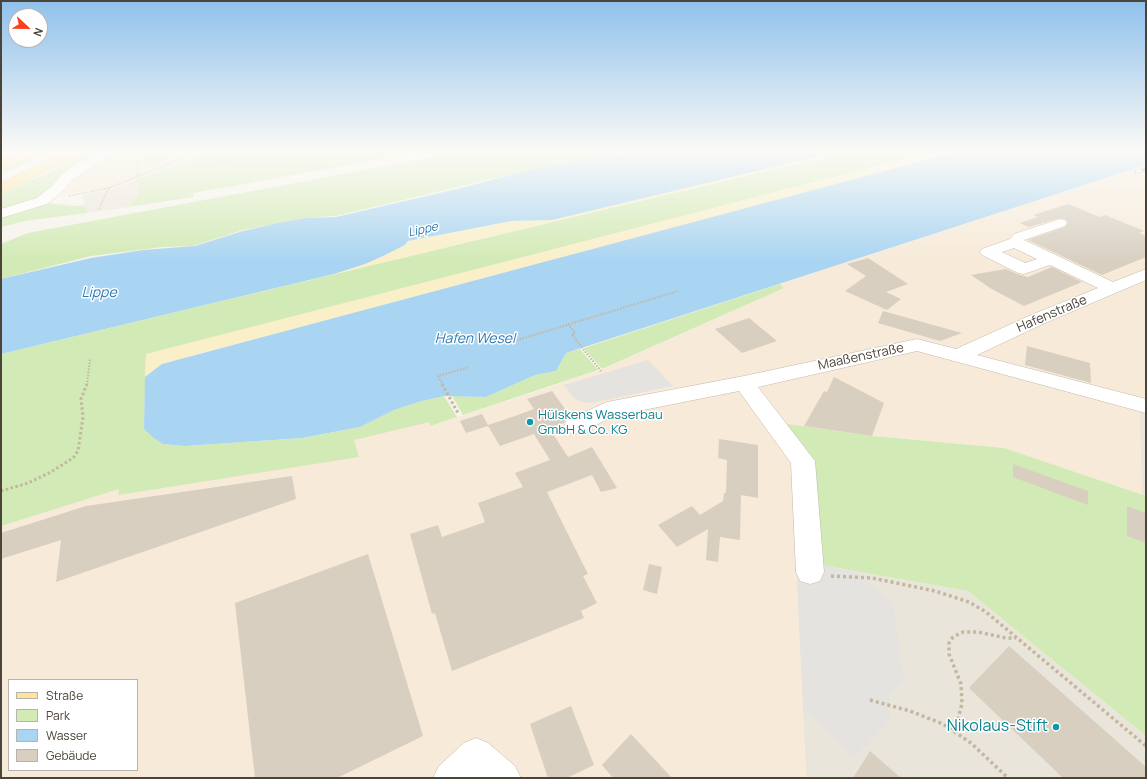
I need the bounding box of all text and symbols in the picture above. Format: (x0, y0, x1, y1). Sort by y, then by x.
north arrow (8, 8, 48, 48)
text: N (30, 26, 47, 39)
water label: Lippe (407, 220, 439, 240)
water label: Lippe (81, 285, 117, 301)
street label: Hafenstraße (1015, 292, 1089, 336)
water label: Hafen Wesel (435, 331, 515, 347)
street label: Maaßenstraße (817, 340, 905, 374)
place label: Hülskens Wasserbau GmbH & Co. KG (538, 407, 663, 438)
marker: Hülskens Wasserbau GmbH & Co. KG (525, 417, 535, 427)
legend (8, 679, 138, 771)
text: Straße (46, 687, 83, 704)
text: Park (46, 707, 70, 724)
place label: Nikolaus-Stift (947, 717, 1048, 737)
marker: Nikolaus-Stift (1051, 722, 1061, 732)
text: Wasser (46, 727, 87, 744)
text: Gebäude (46, 747, 97, 764)

